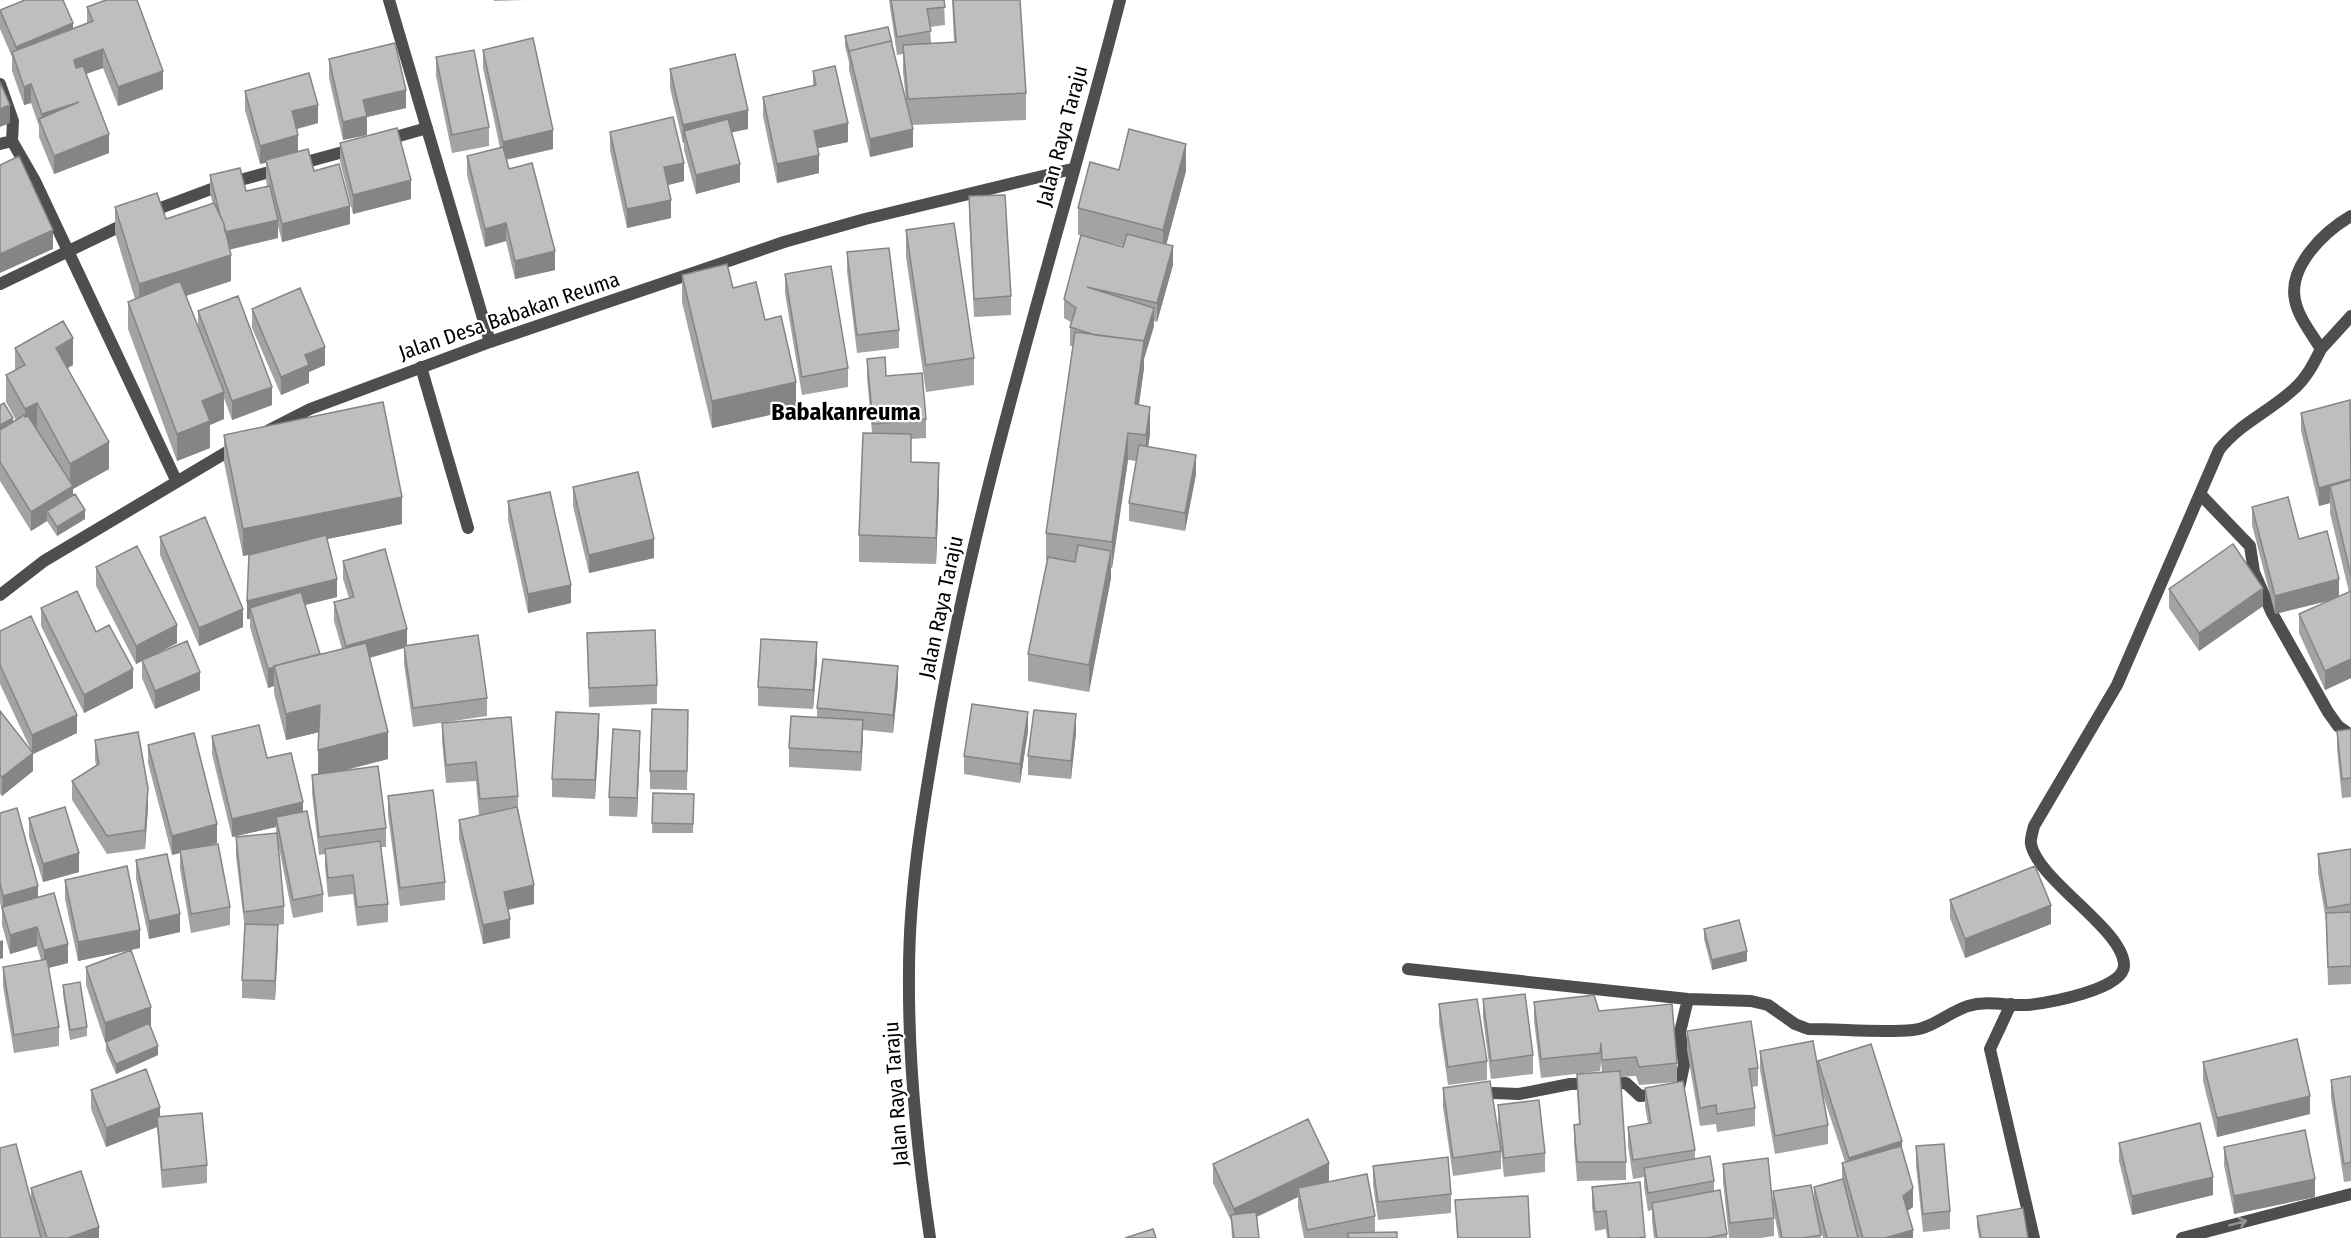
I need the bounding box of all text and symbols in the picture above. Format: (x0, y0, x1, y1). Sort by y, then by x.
street label: Jalan Raya Taraju (1031, 63, 1093, 209)
street label: Jalan Desa Babakan Reuma (395, 266, 623, 366)
district label: Babakanreuma (771, 398, 921, 426)
street label: Jalan Raya Taraju (913, 533, 969, 681)
street label: Jalan Raya Taraju (878, 1021, 914, 1167)
one-way arrow (2229, 1217, 2248, 1229)

